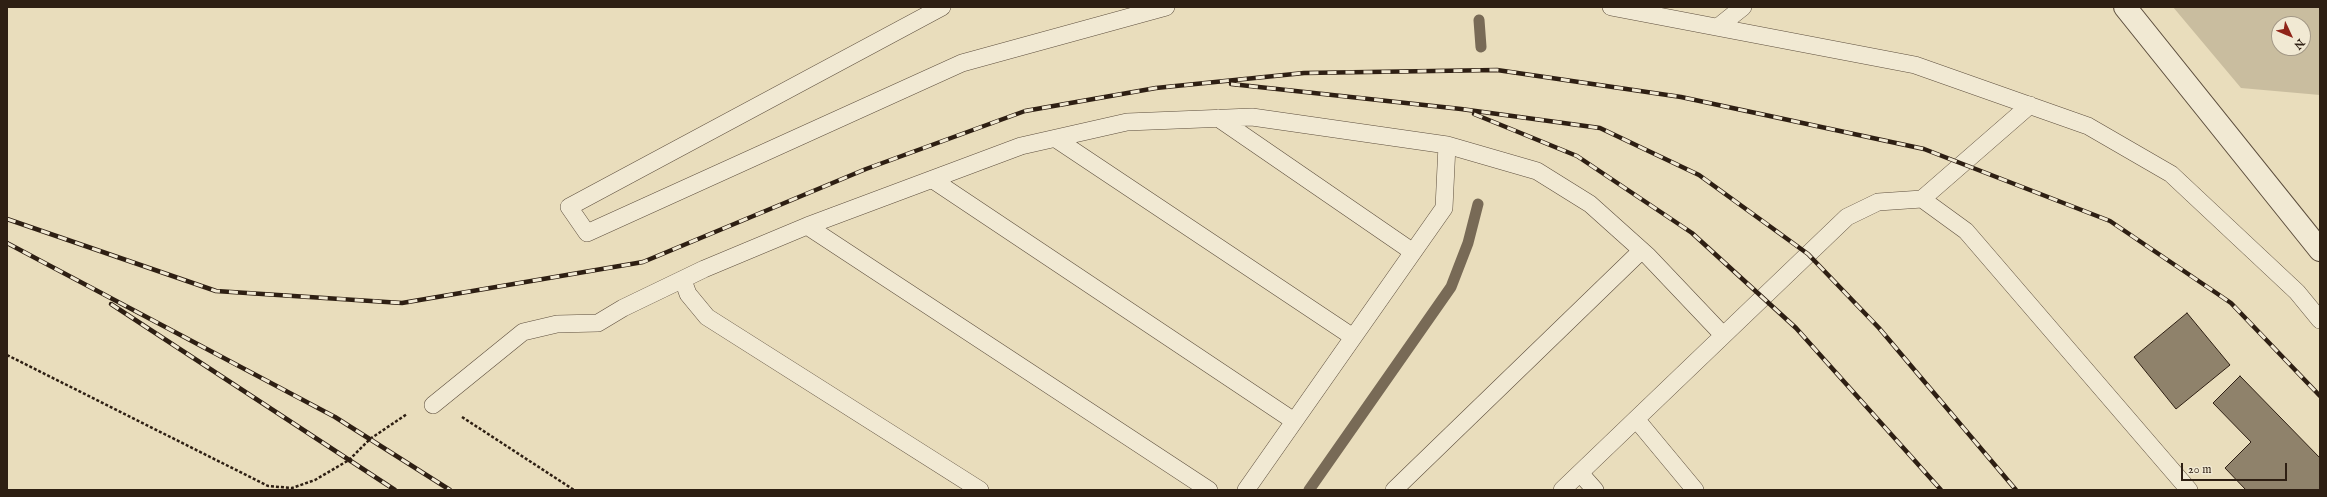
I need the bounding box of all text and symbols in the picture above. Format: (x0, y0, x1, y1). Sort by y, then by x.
north arrow (2271, 16, 2311, 56)
text: N (2291, 35, 2307, 52)
scale bar (2183, 455, 2289, 481)
text: 20 m (2188, 462, 2211, 477)

